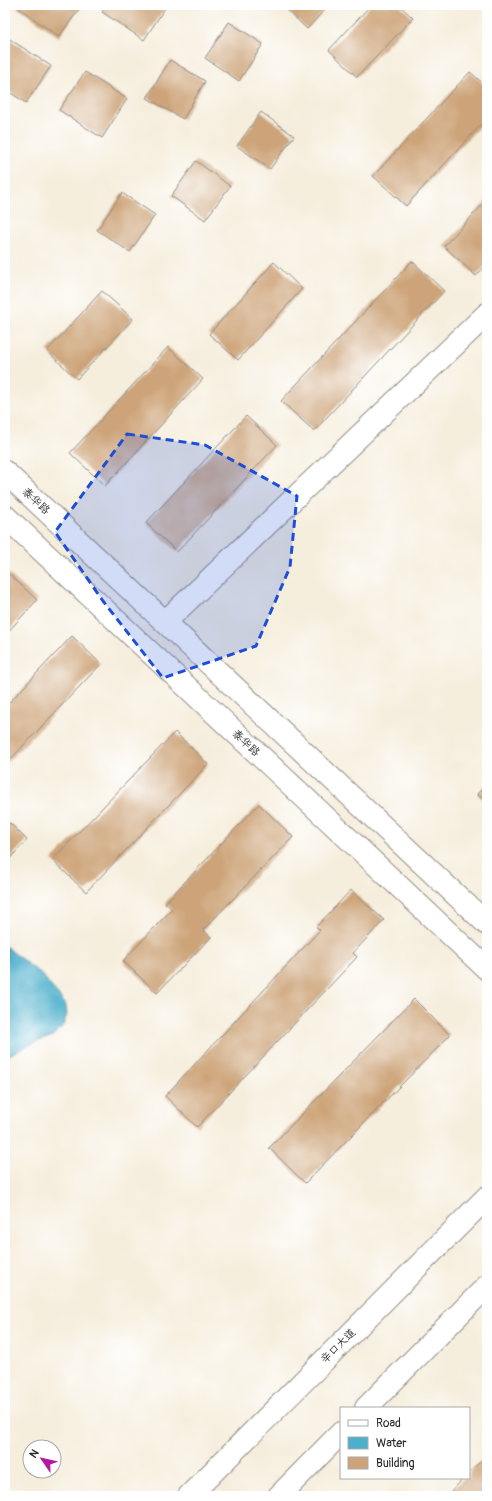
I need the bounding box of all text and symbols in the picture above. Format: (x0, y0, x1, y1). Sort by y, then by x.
street label: 泰华路 (19, 485, 53, 517)
street label: 泰华路 (229, 727, 263, 759)
street label: 辛口大道 (318, 1326, 358, 1366)
legend (340, 1407, 470, 1479)
text: Road (376, 1416, 401, 1431)
text: Water (376, 1436, 407, 1451)
north arrow (22, 1439, 62, 1479)
text: N (27, 1447, 42, 1460)
text: Building (376, 1456, 415, 1471)

